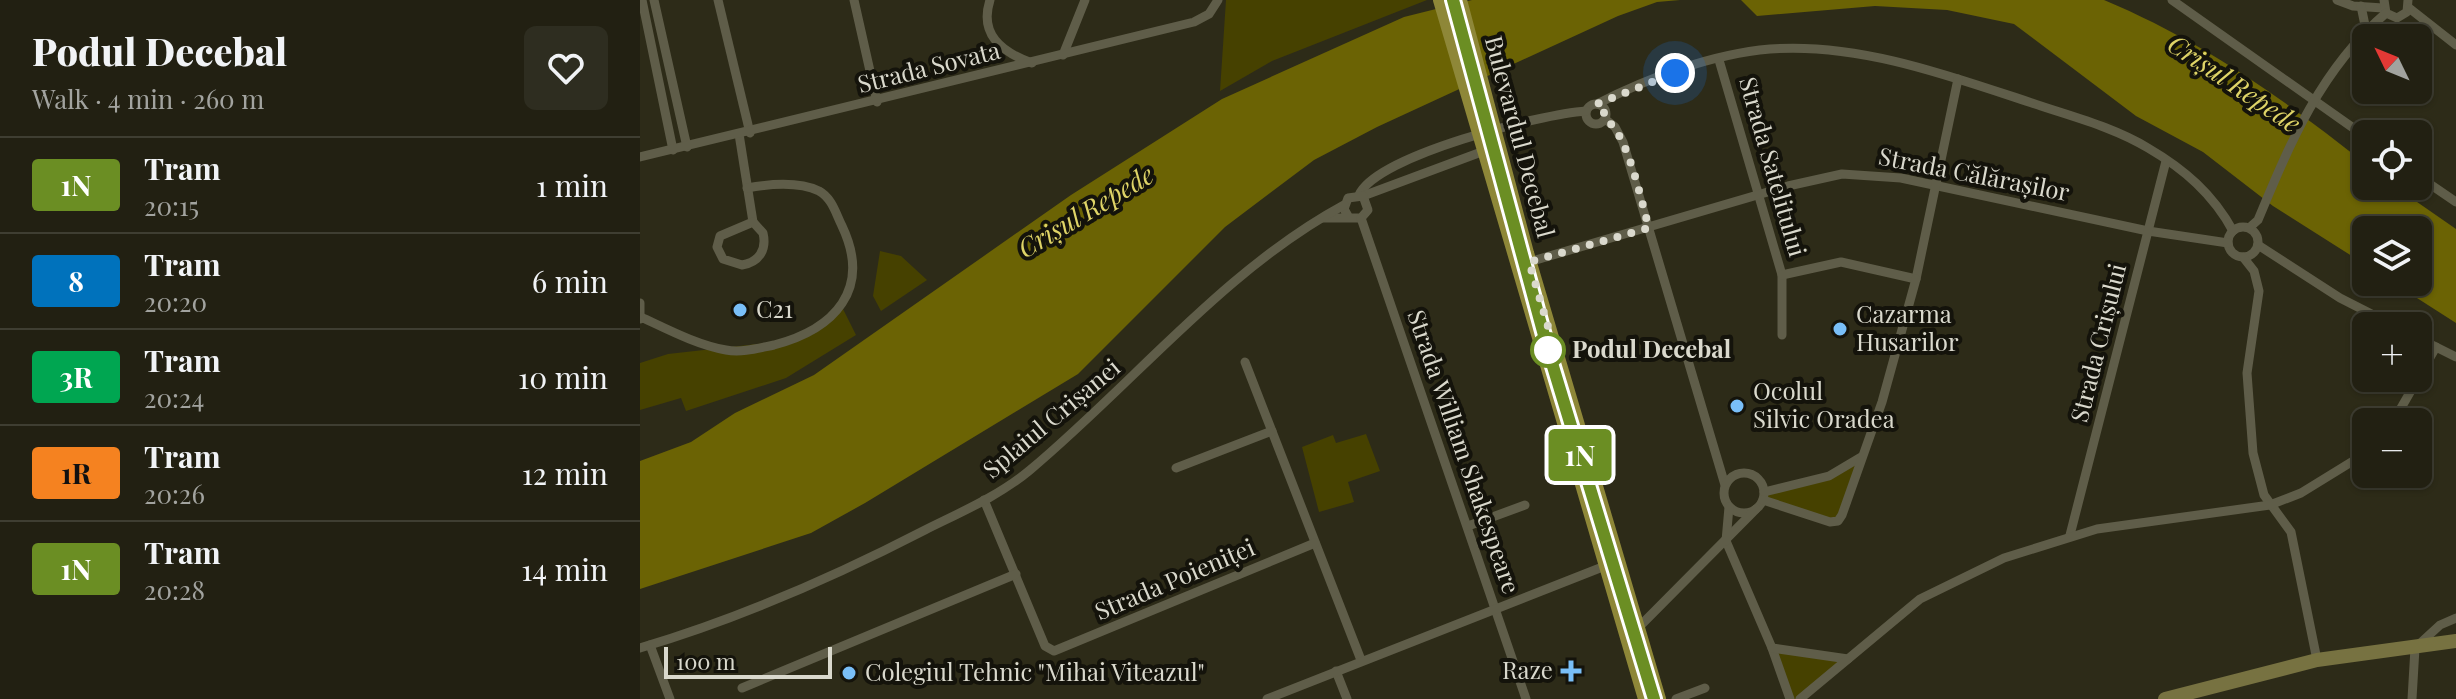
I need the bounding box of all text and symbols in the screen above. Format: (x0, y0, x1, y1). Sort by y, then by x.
north arrow (2352, 24, 2432, 104)
map controls (2352, 24, 2432, 488)
text: Podul Decebal (32, 25, 287, 76)
water label: Crișul Repede (2162, 25, 2308, 140)
button: heart (524, 26, 608, 110)
street label: Bulevardul Decebal (1479, 32, 1563, 241)
street label: Strada Sovata (854, 33, 1003, 99)
your location (1655, 53, 1695, 93)
street label: Strada Satelitului (1733, 73, 1815, 260)
text: Walk · 4 min · 260 m (32, 81, 264, 116)
button: locate (2352, 120, 2432, 200)
street label: Strada Călărașilor (1876, 139, 2073, 207)
text: Tram (144, 148, 221, 188)
water label: Crișul Repede (1011, 156, 1160, 265)
text: 1 min (536, 165, 608, 205)
text: 1N (61, 166, 91, 203)
text: 20:15 (144, 188, 199, 223)
button: layers (2352, 216, 2432, 296)
text: Tram (144, 244, 221, 284)
street label: Strada Crișului (2062, 260, 2132, 425)
text: 6 min (532, 261, 608, 301)
text: 8 (68, 262, 84, 299)
text: 20:20 (144, 284, 207, 319)
place label: C21 (756, 292, 793, 324)
place label: Cazarma Husarilor (1856, 297, 1959, 357)
marker: C21 (731, 301, 749, 319)
street label: Strada William Shakespeare (1401, 305, 1529, 597)
button: + (2352, 312, 2432, 392)
marker: Cazarma Husarilor (1831, 320, 1849, 338)
place label: Podul Decebal (1572, 332, 1732, 364)
marker: Podul Decebal (1531, 333, 1565, 367)
text: Tram (144, 340, 221, 380)
street label: Splaiul Crișanei (975, 351, 1126, 484)
text: 10 min (518, 357, 608, 397)
text: 3R (59, 358, 93, 395)
place label: Ocolul Silvic Oradea (1753, 374, 1895, 434)
text: 20:24 (144, 380, 204, 415)
marker: Ocolul Silvic Oradea (1728, 397, 1746, 415)
button: − (2352, 408, 2432, 488)
line badge: 1N (1544, 429, 1616, 481)
text: Tram (144, 436, 221, 476)
text: 1N (1565, 436, 1595, 473)
text: 12 min (522, 453, 608, 493)
text: 1R (61, 454, 91, 491)
text: 20:26 (144, 476, 205, 511)
street label: Strada Poieniței (1089, 530, 1259, 626)
text: Tram (144, 532, 221, 572)
text: 14 min (521, 549, 608, 589)
text: 1N (61, 550, 91, 587)
text: 20:28 (144, 572, 205, 607)
scale bar (664, 643, 832, 679)
text: 100 m (676, 646, 736, 676)
place label: Raze (1502, 653, 1553, 685)
place label: Colegiul Tehnic "Mihai Viteazul" (865, 655, 1205, 687)
marker: Raze (1560, 660, 1582, 682)
marker: Colegiul Tehnic "Mihai Viteazul" (840, 664, 858, 682)

